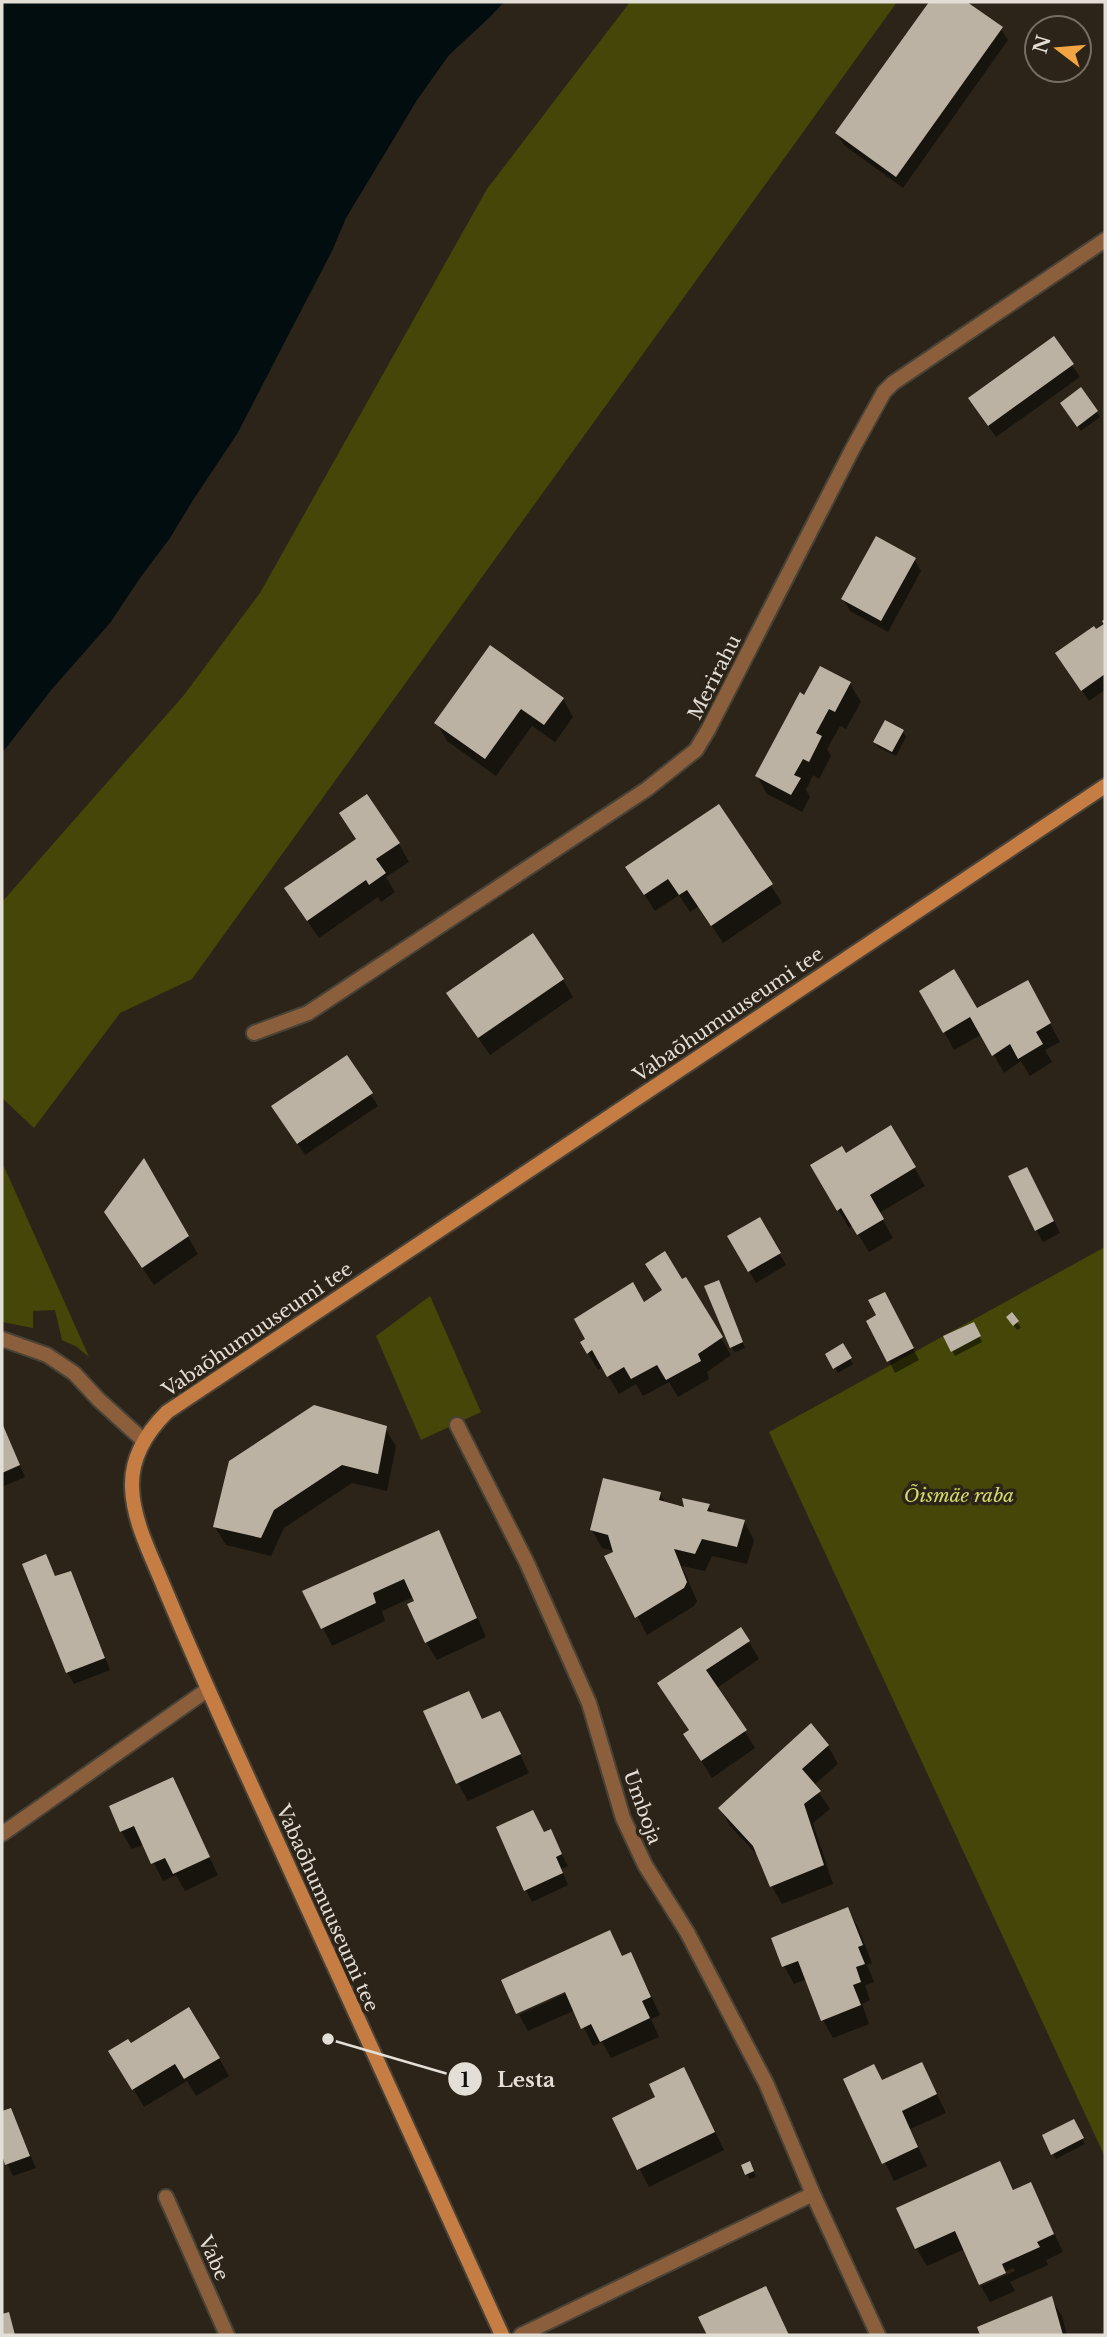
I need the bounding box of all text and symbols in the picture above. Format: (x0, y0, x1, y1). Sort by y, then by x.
north arrow (1023, 14, 1093, 84)
text: N (1029, 33, 1056, 56)
street label: Merirahu (683, 631, 746, 723)
street label: Vabaõhumuuseumi tee (628, 942, 828, 1087)
street label: Vabaõhumuuseumi tee (157, 1257, 357, 1402)
park label: Õismäe raba (904, 1483, 1014, 1507)
street label: Umboja (619, 1767, 667, 1848)
street label: Vabaõhumuuseumi tee (271, 1800, 384, 2015)
callout: Lesta (448, 2058, 569, 2100)
text: 1 (460, 2067, 470, 2093)
text: Lesta (497, 2067, 555, 2093)
street label: Vabe (193, 2231, 234, 2284)

